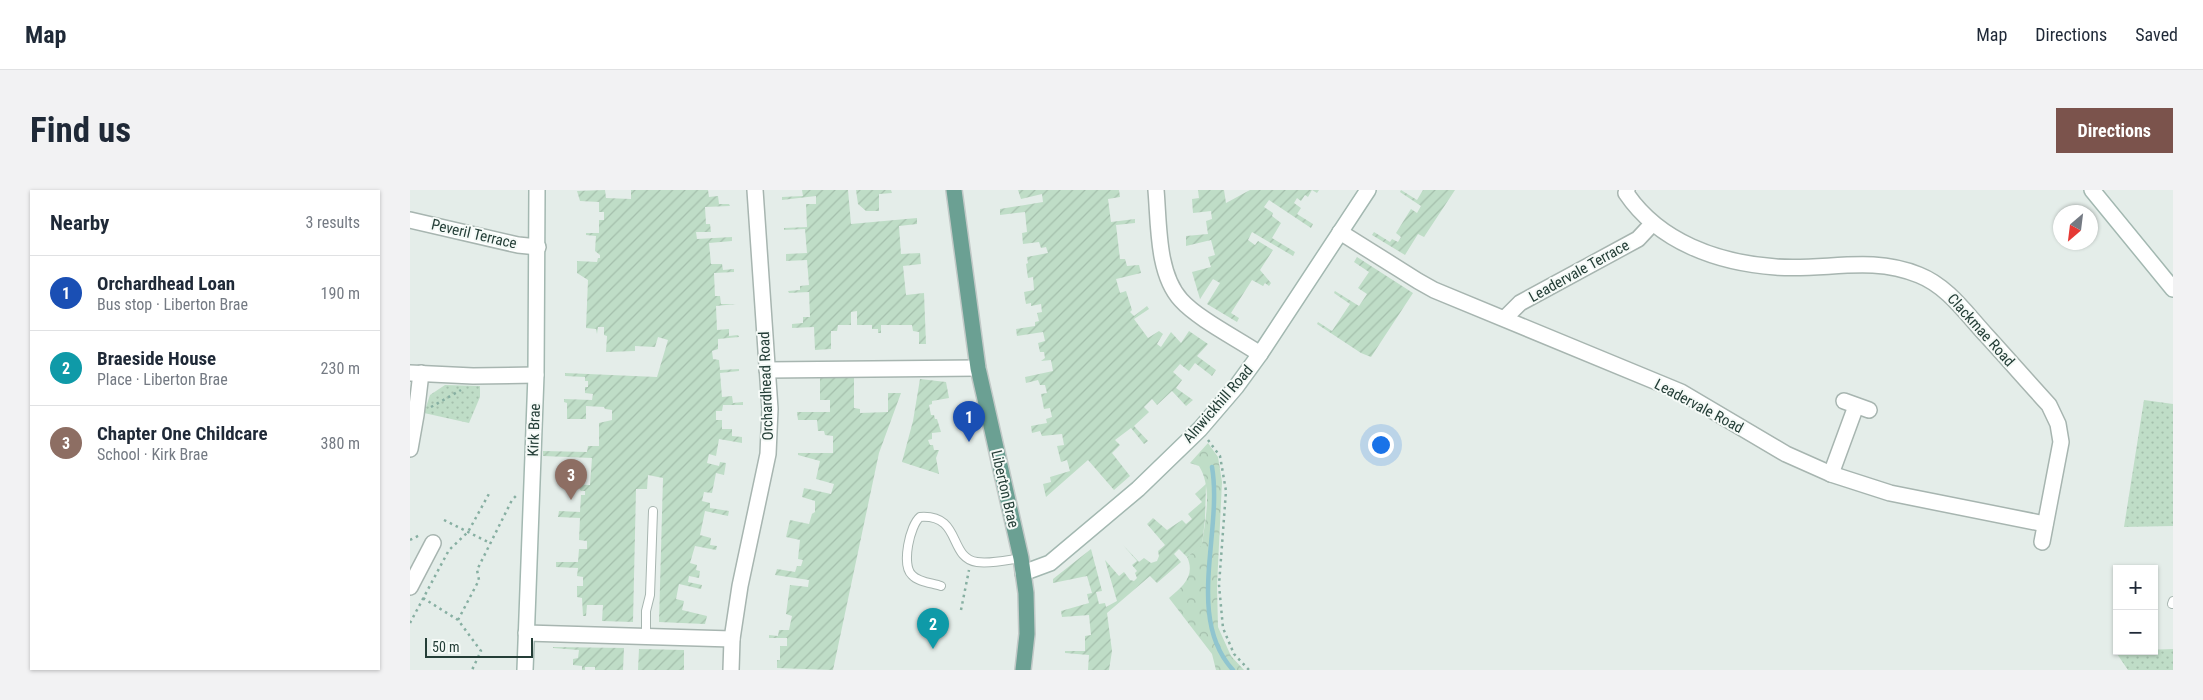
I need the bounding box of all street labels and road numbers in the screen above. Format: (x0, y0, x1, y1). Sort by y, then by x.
street label: Peveril Terrace (429, 215, 519, 253)
street label: Leadervale Terrace (1526, 236, 1632, 306)
street label: Clackmae Road (1944, 290, 2018, 370)
street label: Orchardhead Road (755, 331, 777, 441)
street label: Alnwickhill Road (1179, 361, 1257, 447)
street label: Leadervale Road (1651, 375, 1747, 437)
street label: Kirk Brae (524, 403, 544, 457)
street label: Liberton Brae (987, 448, 1023, 530)

